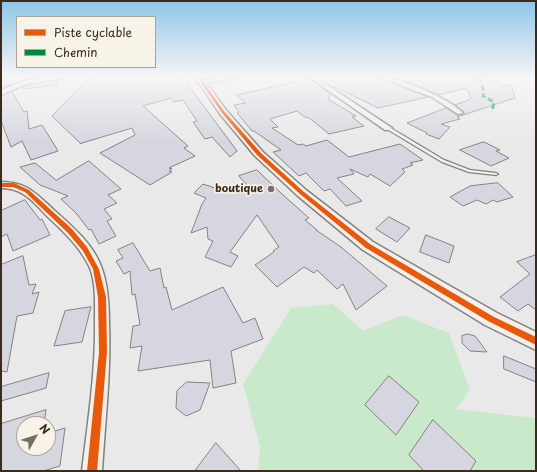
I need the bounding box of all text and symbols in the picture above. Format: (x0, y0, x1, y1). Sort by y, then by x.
legend (16, 16, 156, 68)
text: Piste cyclable (54, 23, 132, 41)
text: Chemin (54, 43, 98, 61)
place label: boutique (215, 182, 263, 196)
marker: boutique (266, 184, 276, 194)
north arrow (16, 416, 56, 456)
text: N (36, 420, 54, 437)

